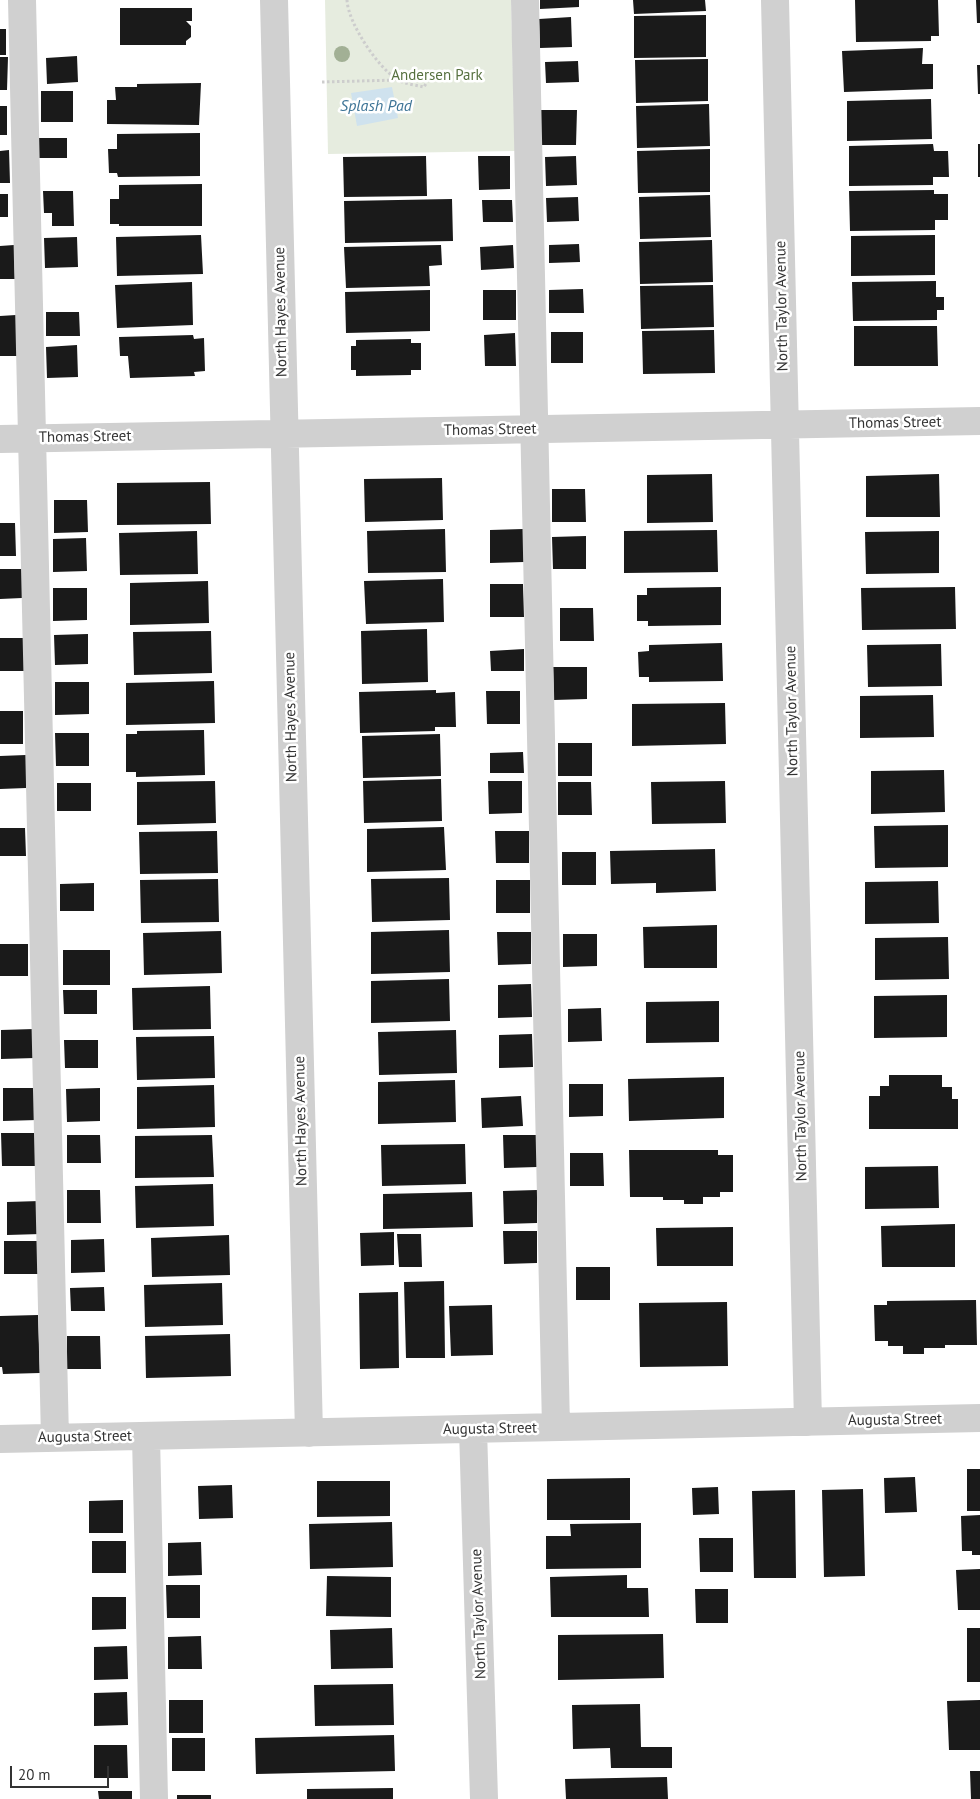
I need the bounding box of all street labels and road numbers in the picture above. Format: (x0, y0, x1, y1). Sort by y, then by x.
street label: North Taylor Avenue (772, 241, 792, 371)
street label: North Hayes Avenue (271, 247, 291, 377)
street label: Thomas Street (848, 413, 942, 433)
street label: Thomas Street (443, 420, 537, 440)
street label: Thomas Street (38, 427, 132, 447)
street label: North Taylor Avenue (782, 646, 802, 776)
street label: North Hayes Avenue (281, 652, 301, 782)
street label: North Taylor Avenue (791, 1051, 811, 1181)
street label: North Hayes Avenue (291, 1056, 311, 1186)
street label: Augusta Street (848, 1410, 942, 1430)
street label: Augusta Street (443, 1419, 537, 1439)
street label: Augusta Street (38, 1427, 132, 1447)
street label: North Taylor Avenue (468, 1548, 490, 1680)

